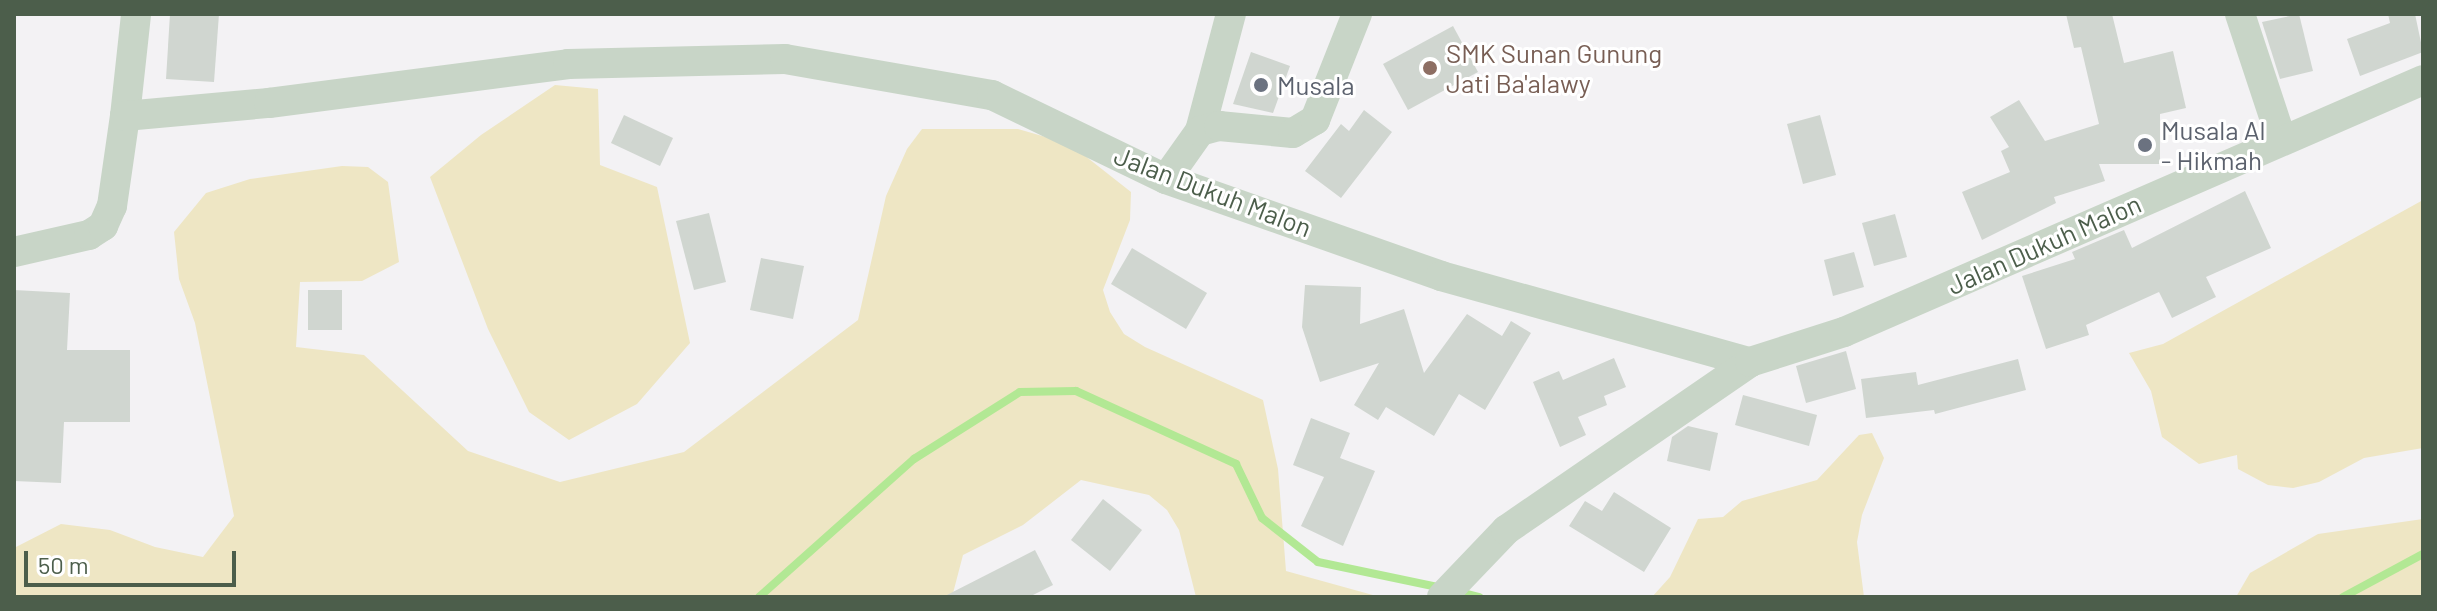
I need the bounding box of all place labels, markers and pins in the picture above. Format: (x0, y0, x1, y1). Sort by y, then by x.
place label: SMK Sunan Gunung Jati Ba'alawy (1446, 37, 1662, 98)
marker: SMK Sunan Gunung Jati Ba'alawy (1421, 59, 1439, 77)
place label: Musala (1277, 69, 1355, 101)
marker: Musala (1252, 76, 1270, 94)
place label: Musala Al - Hikmah (2161, 114, 2266, 176)
marker: Musala Al - Hikmah (2136, 136, 2154, 154)

